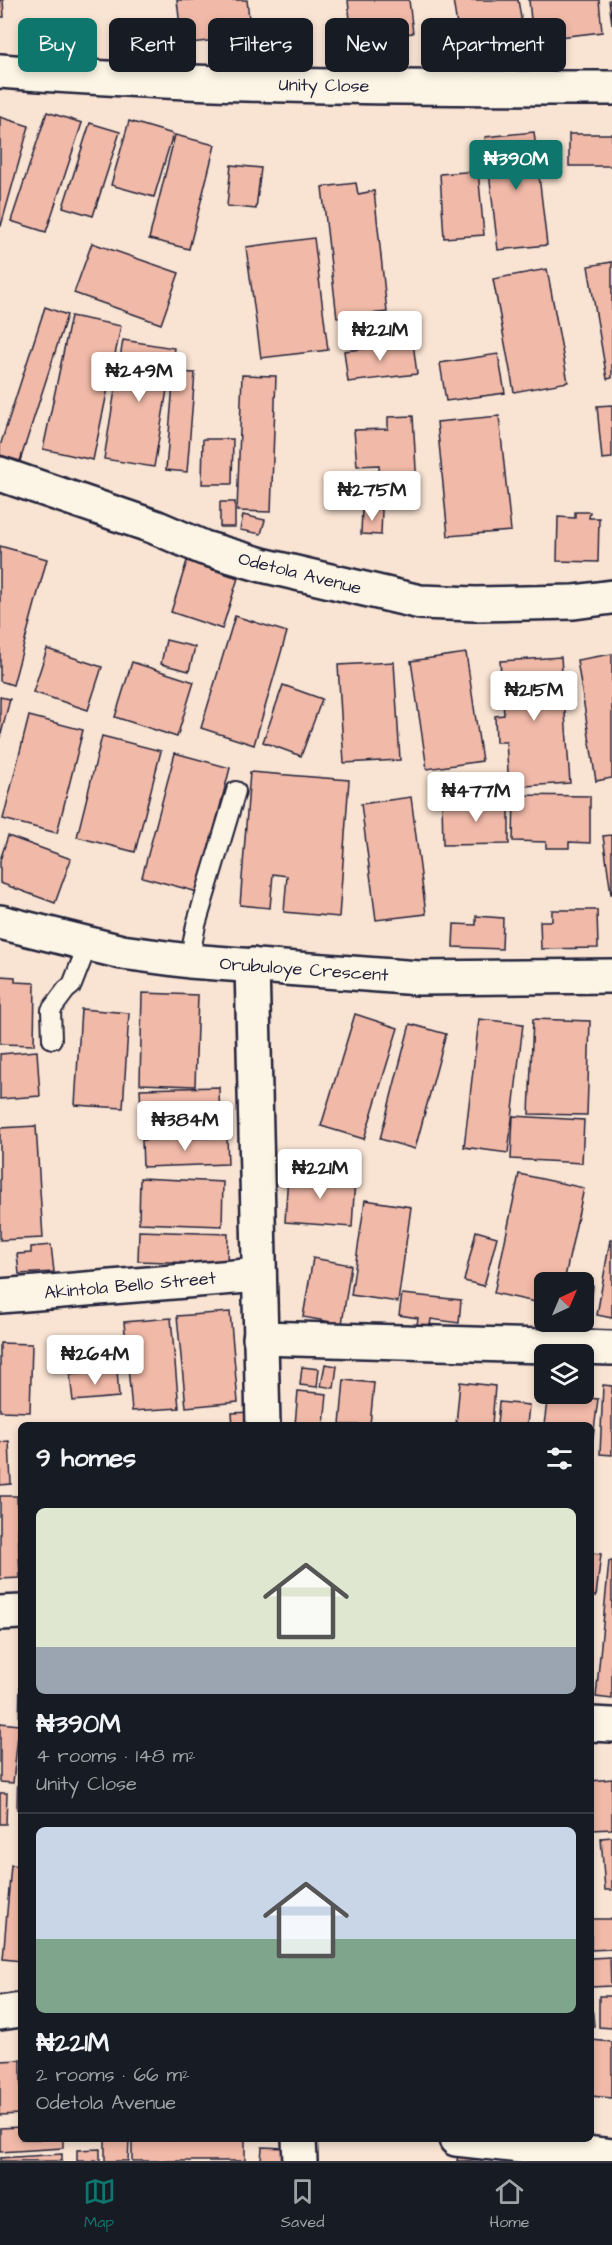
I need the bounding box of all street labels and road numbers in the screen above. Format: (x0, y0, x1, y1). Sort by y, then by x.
street label: Unity Close (278, 72, 370, 100)
street label: Odetola Avenue (236, 546, 364, 601)
street label: Orubuloye Crescent (219, 951, 390, 989)
street label: Akintola Bello Street (43, 1265, 218, 1305)

